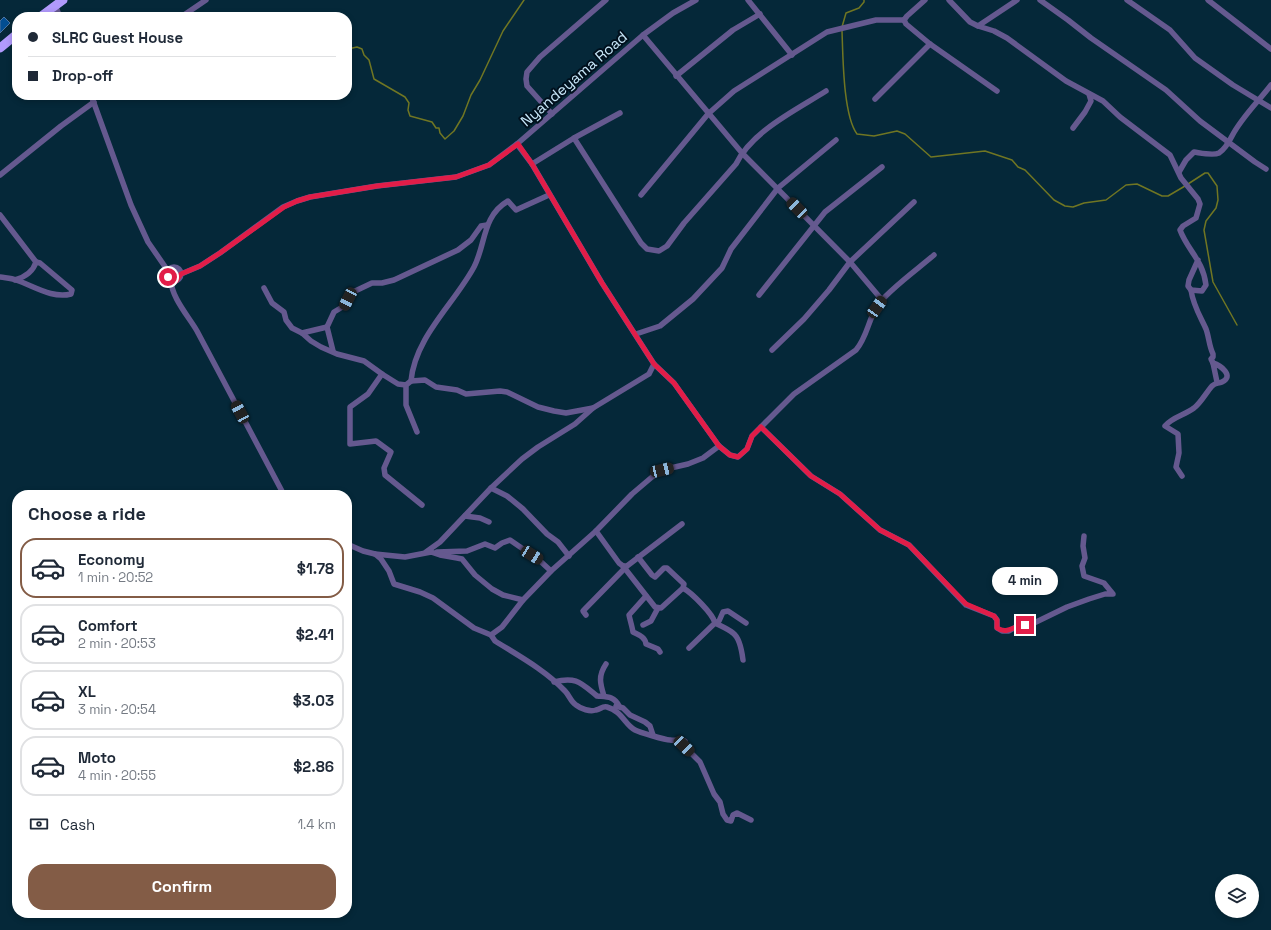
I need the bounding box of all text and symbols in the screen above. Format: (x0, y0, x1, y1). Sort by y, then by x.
street label: Nyandeyama Road (516, 27, 631, 130)
text: SLRC Guest House (52, 28, 183, 47)
text: Drop-off (52, 66, 113, 85)
car (784, 195, 810, 221)
route start (159, 268, 177, 286)
car (337, 286, 359, 312)
car (865, 294, 889, 320)
car (229, 399, 251, 425)
car (649, 461, 675, 479)
text: Choose a ride (28, 502, 146, 525)
car (519, 544, 545, 566)
icon: car (30, 550, 66, 586)
text: Economy (78, 550, 145, 569)
text: $1.78 (297, 559, 334, 578)
callout: 4 min (992, 567, 1058, 595)
text: 1 min · 20:52 (78, 569, 153, 586)
text: 4 min (1008, 572, 1042, 589)
icon: car (30, 616, 66, 652)
text: Comfort (78, 616, 138, 635)
route end (1016, 616, 1034, 634)
text: $2.41 (296, 625, 334, 644)
text: 2 min · 20:53 (78, 635, 156, 652)
icon: car (30, 682, 66, 718)
text: XL (78, 682, 96, 701)
text: $3.03 (293, 691, 334, 710)
text: 3 min · 20:54 (78, 701, 156, 718)
car (671, 733, 697, 759)
icon: car (30, 748, 66, 784)
text: Moto (78, 748, 116, 767)
text: $2.86 (293, 757, 334, 776)
text: 4 min · 20:55 (78, 767, 156, 784)
icon: cash (28, 813, 50, 835)
text: Cash (60, 815, 95, 834)
text: 1.4 km (298, 816, 336, 833)
button: Confirm (28, 864, 336, 910)
map controls (1215, 874, 1259, 918)
button: layers (1215, 874, 1259, 918)

